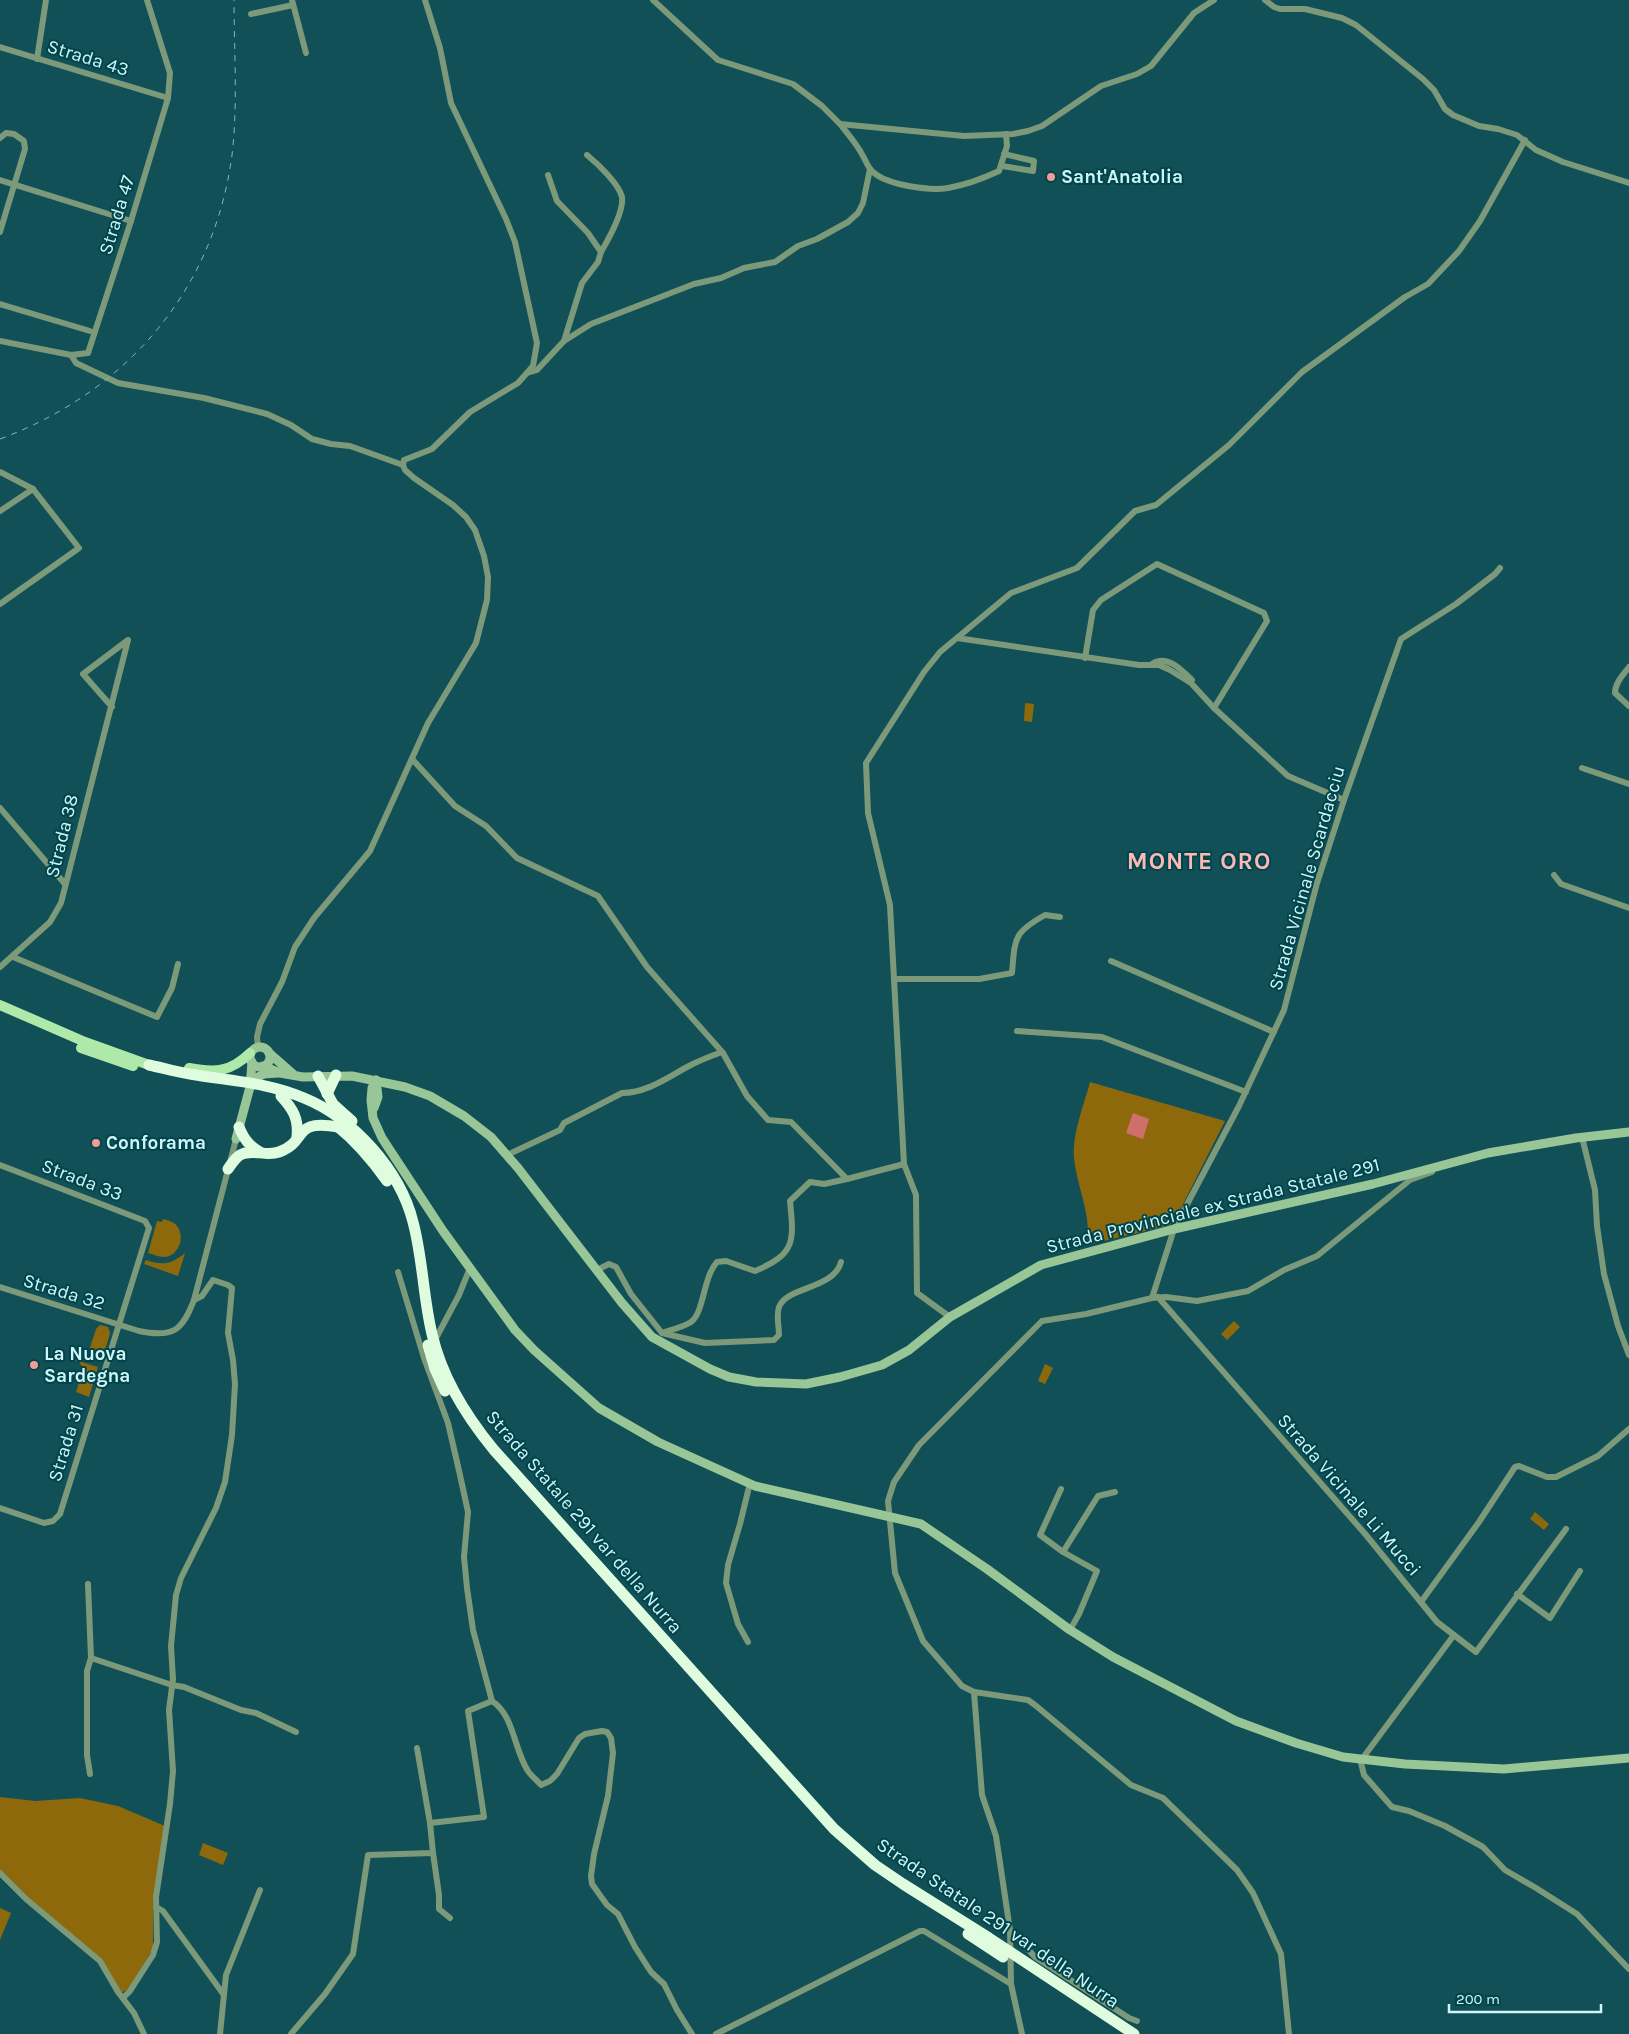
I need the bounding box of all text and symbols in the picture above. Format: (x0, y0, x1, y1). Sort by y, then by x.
street label: Strada 43 (45, 35, 131, 81)
place label: Sant'Anatolia (1061, 166, 1183, 188)
marker: Sant'Anatolia (1045, 171, 1057, 183)
street label: Strada 47 (95, 173, 139, 257)
street label: Strada Vicinale Scardacciu (1264, 763, 1350, 993)
street label: Strada 38 (41, 792, 83, 880)
district label: MONTE ORO (1127, 847, 1271, 875)
place label: Conforama (106, 1132, 206, 1154)
marker: Conforama (90, 1137, 102, 1149)
street label: Strada Provinciale ex Strada Statale 291 (1044, 1154, 1382, 1258)
street label: Strada 33 (39, 1155, 125, 1205)
street label: Strada 32 (20, 1269, 108, 1315)
place label: La Nuova Sardegna (44, 1343, 130, 1387)
marker: La Nuova Sardegna (28, 1359, 40, 1371)
street label: Strada 31 (44, 1402, 88, 1484)
street label: Strada Statale 291 var della Nurra (481, 1406, 687, 1638)
street label: Strada Vicinale Li Mucci (1273, 1409, 1425, 1581)
street label: Strada Statale 291 var della Nurra (872, 1833, 1124, 2013)
scale bar (1449, 1982, 1602, 2014)
text: 200 m (1456, 1990, 1500, 2008)

